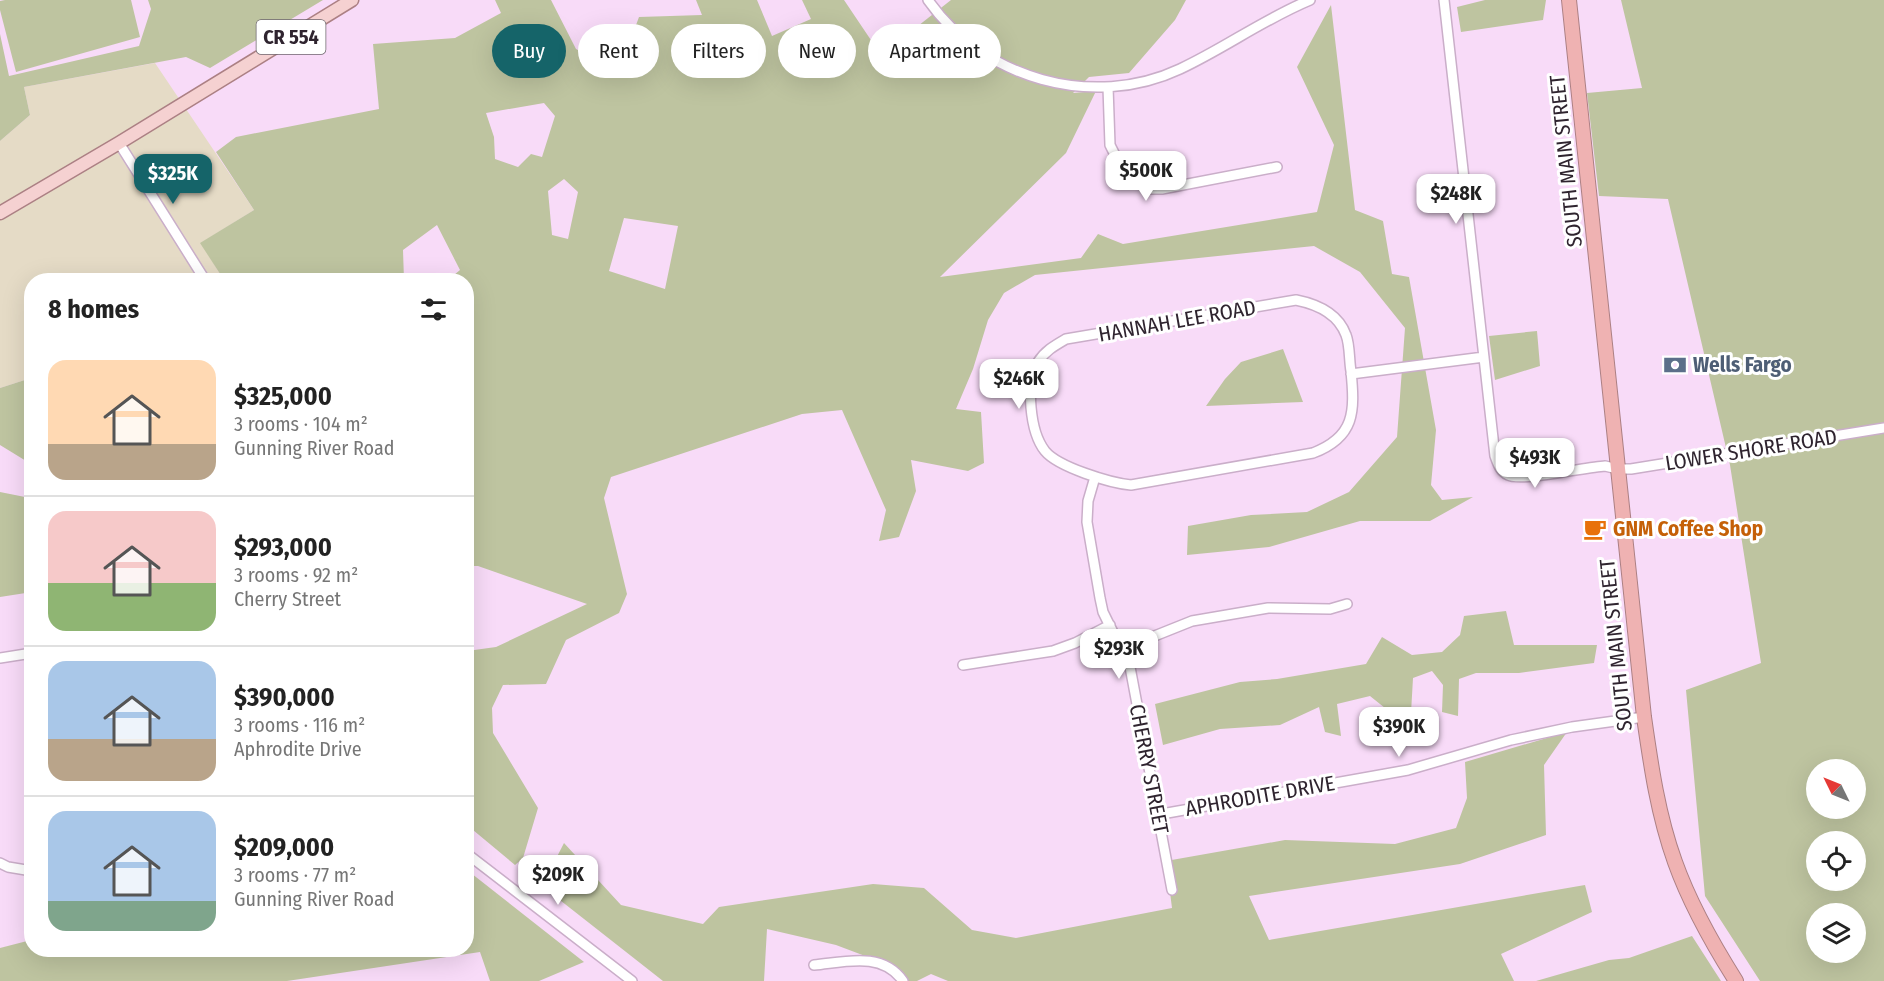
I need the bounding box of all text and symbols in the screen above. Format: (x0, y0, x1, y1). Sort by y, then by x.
road number: CR 554 (256, 20, 326, 54)
chip: Buy (492, 24, 566, 78)
chip: Rent (578, 24, 659, 78)
chip: Filters (671, 24, 766, 78)
chip: New (778, 24, 856, 78)
chip: Apartment (868, 24, 1001, 78)
street label: SOUTH MAIN STREET (1544, 73, 1588, 248)
pin: $500K (1104, 151, 1188, 202)
pin: $325K (131, 154, 215, 205)
text: $500K (1119, 158, 1173, 182)
text: $325K (148, 161, 198, 185)
pin: $248K (1414, 174, 1498, 225)
text: $248K (1430, 181, 1482, 205)
icon: filters (417, 293, 450, 326)
text: 8 homes (48, 294, 139, 325)
street label: HANNAH LEE ROAD (1096, 294, 1258, 348)
bank icon: Wells Fargo (1662, 352, 1688, 378)
place label: Wells Fargo (1693, 352, 1792, 378)
pin: $246K (977, 359, 1061, 410)
text: $246K (994, 366, 1044, 390)
text: $325,000 (234, 381, 332, 412)
icon: home (96, 384, 168, 456)
text: 3 rooms · 104 m² (234, 412, 368, 436)
street label: LOWER SHORE ROAD (1663, 424, 1839, 476)
text: Gunning River Road (234, 436, 394, 460)
pin: $493K (1493, 438, 1577, 489)
text: $493K (1510, 445, 1560, 469)
cafe icon: GNM Coffee Shop (1582, 516, 1608, 542)
place label: GNM Coffee Shop (1613, 516, 1763, 542)
text: $293,000 (234, 532, 332, 563)
icon: home (96, 535, 168, 607)
street label: SOUTH MAIN STREET (1594, 557, 1638, 732)
text: 3 rooms · 92 m² (234, 563, 358, 587)
text: Cherry Street (234, 587, 341, 611)
pin: $293K (1077, 629, 1161, 680)
text: $293K (1094, 636, 1144, 660)
text: $390,000 (234, 682, 335, 713)
icon: home (96, 685, 168, 757)
street label: CHERRY STREET (1124, 702, 1174, 836)
pin: $390K (1357, 707, 1441, 758)
text: 3 rooms · 116 m² (234, 713, 365, 737)
text: $390K (1373, 714, 1425, 738)
text: Aphrodite Drive (234, 737, 362, 761)
north arrow (1806, 759, 1866, 819)
map controls (1806, 759, 1866, 963)
street label: APHRODITE DRIVE (1183, 770, 1337, 822)
button: locate (1806, 831, 1866, 891)
text: $209,000 (234, 832, 334, 863)
icon: home (96, 835, 168, 907)
pin: $209K (516, 855, 600, 906)
text: $209K (532, 862, 584, 886)
text: 3 rooms · 77 m² (234, 863, 356, 887)
text: Gunning River Road (234, 887, 394, 911)
button: layers (1806, 903, 1866, 963)

